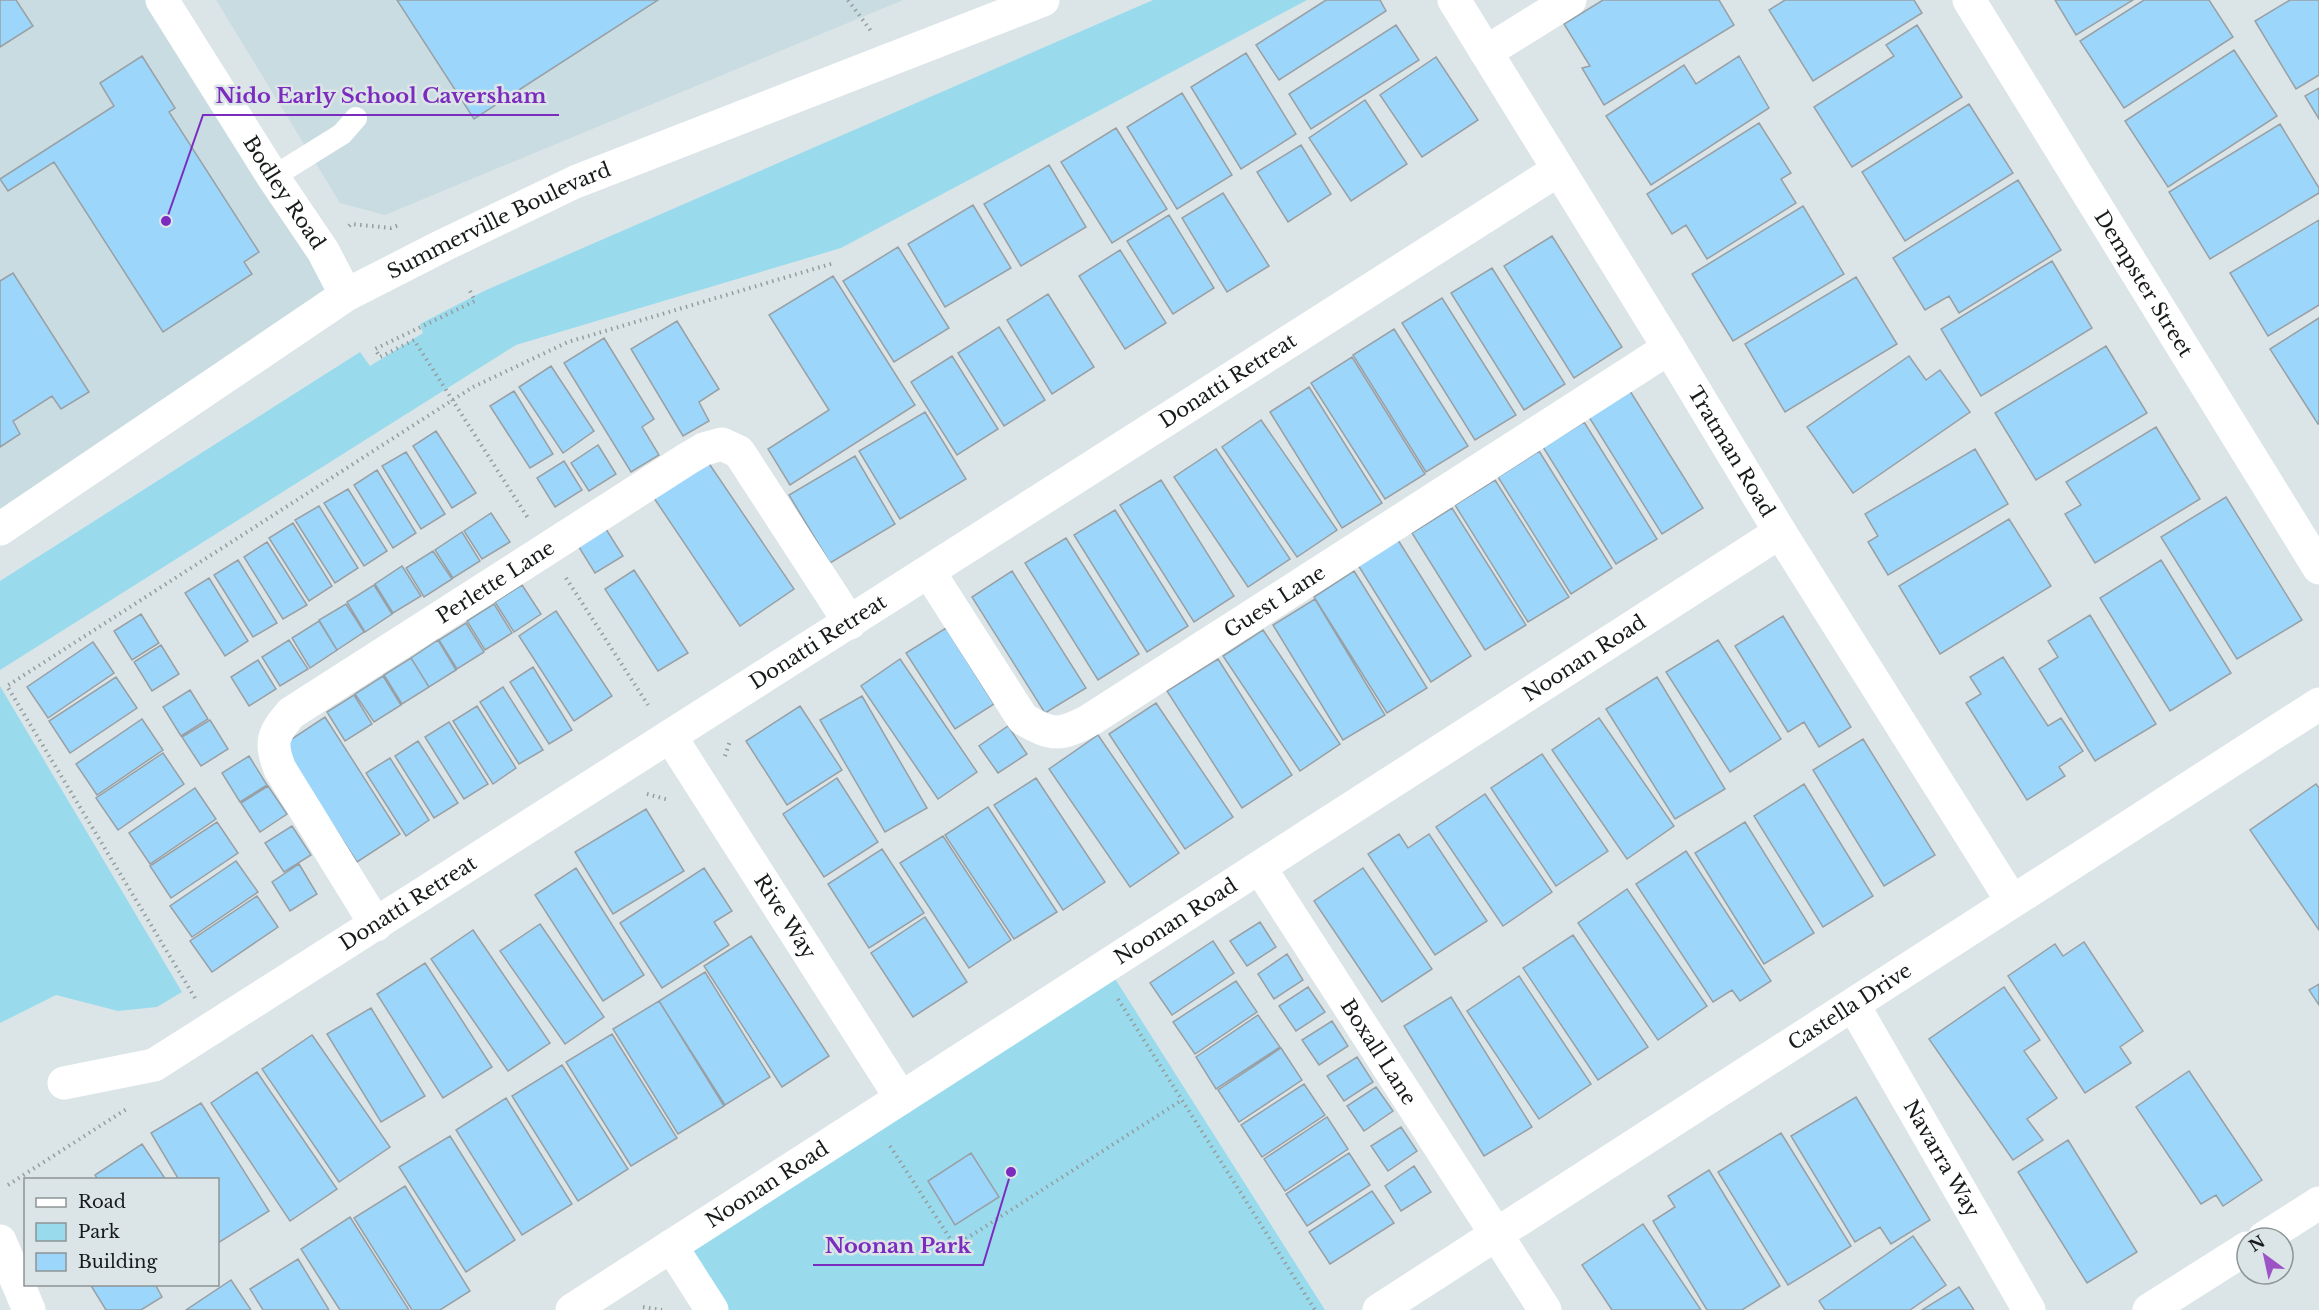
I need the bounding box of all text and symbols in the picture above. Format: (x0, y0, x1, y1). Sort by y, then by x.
callout: Nido Early School Caversham (203, 76, 559, 115)
text: Nido Early School Caversham (215, 83, 547, 109)
street label: Bodley Road (238, 131, 330, 254)
street label: Summerville Boulevard (383, 157, 614, 284)
street label: Dempster Street (2090, 206, 2198, 361)
street label: Donatti Retreat (1155, 328, 1301, 433)
street label: Tratman Road (1683, 382, 1780, 521)
street label: Perlette Lane (432, 535, 559, 629)
street label: Guest Lane (1219, 560, 1330, 643)
street label: Donatti Retreat (745, 589, 891, 694)
street label: Noonan Road (1518, 610, 1650, 706)
street label: Donatti Retreat (335, 850, 481, 956)
street label: Rive Way (749, 870, 821, 963)
street label: Noonan Road (1110, 873, 1242, 970)
street label: Castella Drive (1783, 958, 1916, 1055)
street label: Boxall Lane (1336, 995, 1422, 1109)
street label: Navarra Way (1899, 1096, 1985, 1222)
street label: Noonan Road (701, 1136, 833, 1233)
legend (24, 1178, 219, 1286)
text: Road (78, 1191, 126, 1213)
text: Park (78, 1221, 120, 1243)
callout: Noonan Park (813, 1226, 983, 1265)
north arrow (2235, 1226, 2295, 1286)
text: N (2245, 1231, 2269, 1256)
text: Noonan Park (825, 1233, 972, 1259)
text: Building (78, 1251, 157, 1273)

